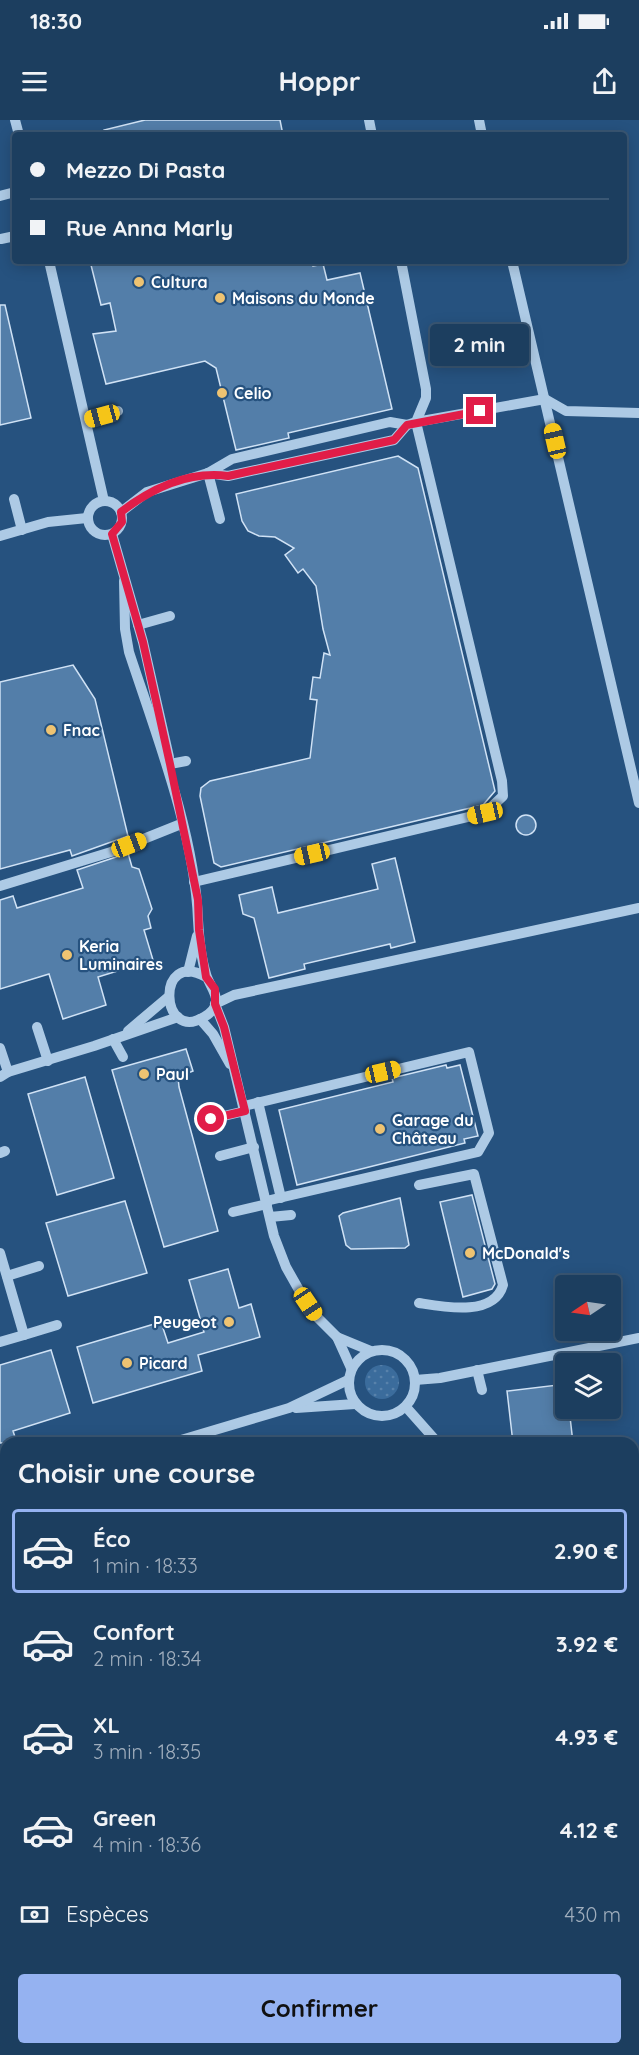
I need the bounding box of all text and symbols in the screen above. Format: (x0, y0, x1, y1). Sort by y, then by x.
text: 18:30 (30, 7, 82, 35)
text: Hoppr (279, 64, 360, 98)
icon: menu (18, 65, 51, 98)
icon: share (588, 65, 621, 98)
text: Mezzo Di Pasta (66, 156, 225, 184)
text: Rue Anna Marly (66, 214, 233, 242)
place label: Cultura (151, 272, 207, 292)
marker: Cultura (132, 275, 146, 289)
place label: Maisons du Monde (232, 288, 375, 308)
marker: Maisons du Monde (213, 291, 227, 305)
callout: 2 min (430, 324, 530, 366)
text: 2 min (453, 332, 506, 357)
place label: Celio (234, 383, 272, 403)
marker: Celio (215, 386, 229, 400)
route end (466, 397, 493, 424)
car (82, 403, 122, 429)
car (542, 421, 568, 461)
place label: Fnac (63, 720, 100, 740)
marker: Fnac (44, 723, 58, 737)
car (465, 800, 505, 826)
car (109, 830, 149, 860)
car (292, 841, 332, 867)
place label: Keria Luminaires (79, 936, 163, 974)
marker: Keria Luminaires (60, 948, 74, 962)
car (363, 1059, 403, 1085)
place label: Paul (156, 1064, 189, 1084)
marker: Paul (137, 1067, 151, 1081)
route start (197, 1105, 224, 1132)
place label: Garage du Château (392, 1110, 474, 1148)
marker: Garage du Château (373, 1122, 387, 1136)
place label: McDonald's (482, 1243, 570, 1263)
marker: McDonald's (463, 1246, 477, 1260)
north arrow (555, 1275, 621, 1341)
map controls (555, 1275, 621, 1419)
car (290, 1284, 326, 1324)
place label: Peugeot (153, 1312, 217, 1332)
marker: Peugeot (222, 1315, 236, 1329)
place label: Picard (139, 1353, 187, 1373)
button: layers (555, 1353, 621, 1419)
marker: Picard (120, 1356, 134, 1370)
text: Choisir une course (18, 1456, 255, 1490)
icon: car (21, 1524, 75, 1578)
text: Éco (93, 1525, 131, 1553)
text: 2.90 € (554, 1537, 618, 1565)
text: 1 min · 18:33 (93, 1553, 198, 1578)
icon: car (21, 1617, 75, 1671)
text: Confort (93, 1618, 175, 1646)
text: 3.92 € (556, 1630, 618, 1658)
text: 2 min · 18:34 (93, 1646, 201, 1671)
icon: car (21, 1710, 75, 1764)
text: XL (93, 1711, 120, 1739)
text: 4.93 € (555, 1723, 618, 1751)
text: 3 min · 18:35 (93, 1739, 201, 1764)
icon: car (21, 1803, 75, 1857)
text: Green (93, 1804, 156, 1832)
text: 4.12 € (560, 1816, 618, 1844)
text: 4 min · 18:36 (93, 1832, 201, 1857)
icon: cash (18, 1898, 51, 1931)
text: Espèces (66, 1900, 149, 1928)
text: 430 m (564, 1902, 621, 1927)
button: Confirmer (18, 1974, 621, 2043)

